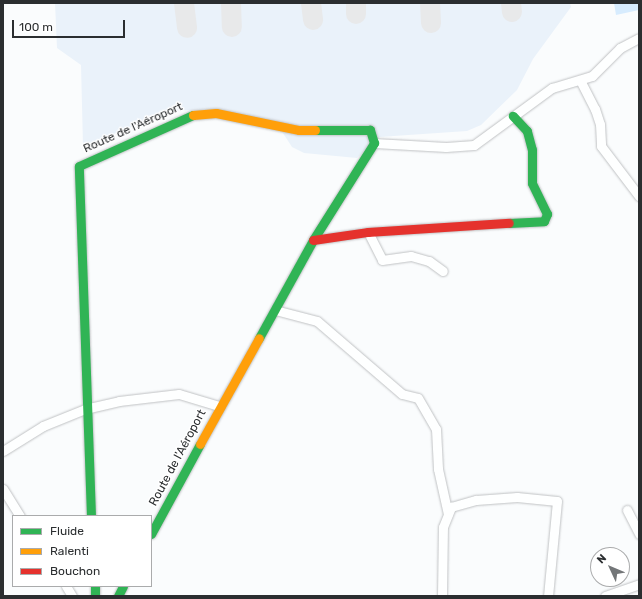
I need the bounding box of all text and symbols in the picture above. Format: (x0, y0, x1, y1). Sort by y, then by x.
scale bar (14, 12, 127, 38)
text: 100 m (19, 20, 53, 34)
street label: Route de l'Aéroport (81, 100, 185, 156)
street label: Route de l'Aéroport (147, 407, 209, 509)
legend (12, 515, 152, 587)
text: Fluide (50, 524, 84, 538)
text: Ralenti (50, 544, 89, 558)
north arrow (590, 547, 630, 587)
text: N (594, 552, 609, 566)
text: Bouchon (50, 564, 100, 578)

